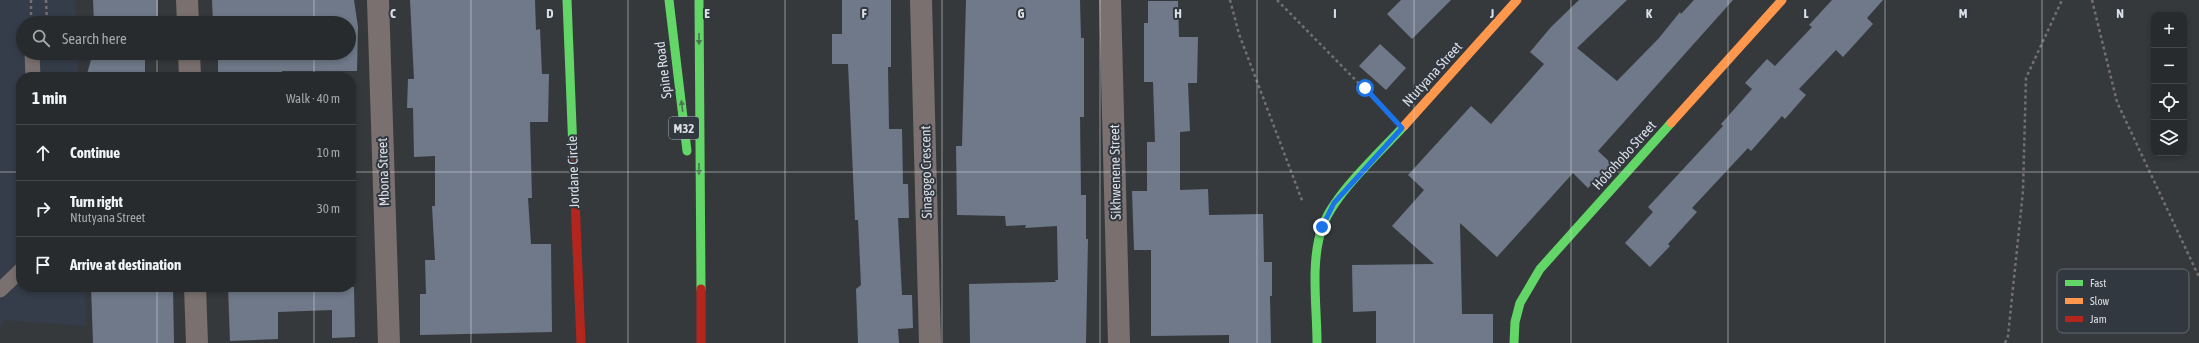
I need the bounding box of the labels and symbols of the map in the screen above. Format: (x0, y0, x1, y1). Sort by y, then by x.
text: C (390, 6, 396, 21)
text: D (546, 6, 554, 21)
text: E (704, 6, 710, 21)
text: F (861, 6, 867, 21)
text: G (1018, 6, 1025, 21)
text: H (1174, 6, 1182, 21)
text: I (1333, 6, 1337, 21)
text: J (1489, 6, 1494, 21)
text: K (1646, 6, 1653, 21)
text: L (1803, 6, 1809, 21)
text: M (1959, 6, 1968, 21)
text: N (2116, 6, 2124, 21)
one-way arrow (696, 33, 702, 46)
street label: Ntutyana Street (1399, 38, 1465, 110)
street label: Spine Road (652, 40, 674, 100)
route start (1356, 79, 1374, 97)
one-way arrow (678, 100, 685, 112)
road number: M32 (669, 117, 699, 139)
street label: Hobohobo Street (1589, 117, 1659, 193)
street label: Sikhwenene Street (1106, 124, 1124, 220)
street label: Sinagogo Crescent (917, 125, 935, 219)
street label: Jordane Circle (564, 136, 582, 208)
street label: Mbona Street (374, 137, 392, 207)
one-way arrow (696, 163, 702, 176)
route end (1313, 218, 1331, 236)
legend (2057, 269, 2189, 333)
text: Fast (2090, 277, 2106, 289)
text: Slow (2090, 295, 2109, 307)
text: Jam (2090, 313, 2107, 325)

